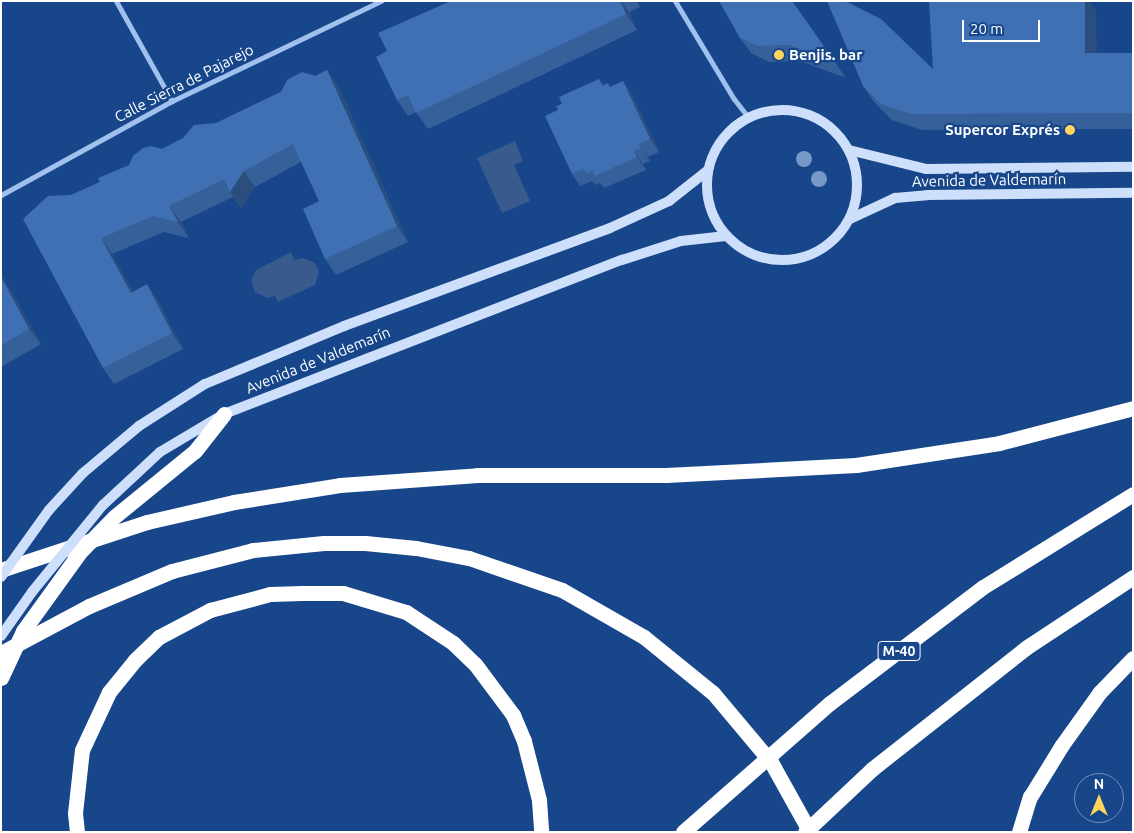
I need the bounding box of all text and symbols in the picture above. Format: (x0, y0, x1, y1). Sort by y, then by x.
scale bar (964, 10, 1042, 42)
text: 20 m (970, 20, 1003, 37)
street label: Calle Sierra de Pajarejo (112, 40, 256, 126)
place label: Benjis. bar (789, 46, 862, 64)
marker: Benjis. bar (773, 49, 785, 61)
place label: Supercor Exprés (945, 121, 1060, 139)
marker: Supercor Exprés (1064, 124, 1076, 136)
street label: Avenida de Valdemarín (912, 170, 1066, 190)
street label: Avenida de Valdemarín (243, 323, 393, 397)
road number: M-40 (876, 640, 922, 662)
north arrow (1074, 773, 1124, 823)
text: N (1094, 776, 1104, 792)

